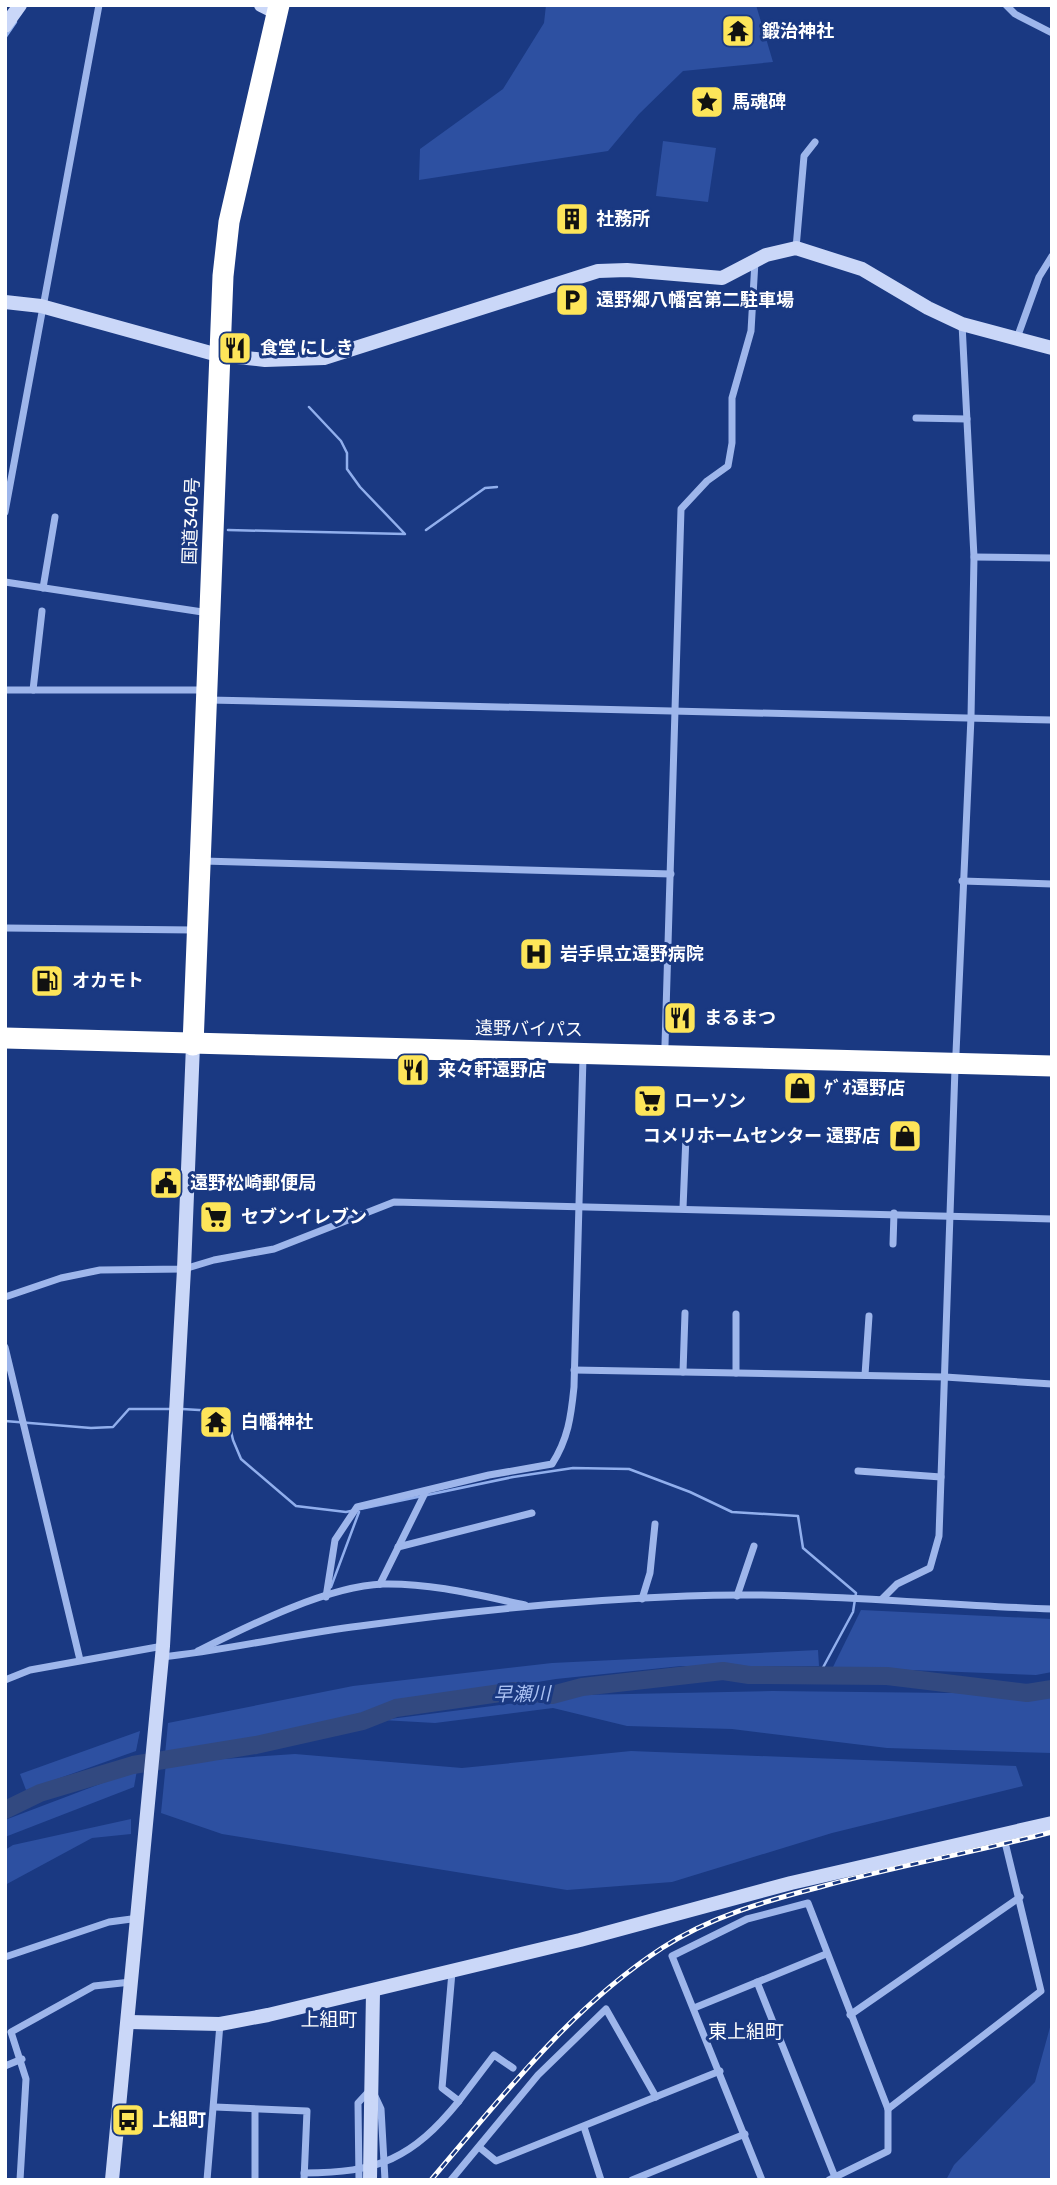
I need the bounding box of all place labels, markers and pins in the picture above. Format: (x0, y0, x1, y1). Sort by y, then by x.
temple icon: 鍛治神社 (719, 12, 757, 50)
place label: 鍛治神社 (762, 20, 834, 42)
place icon: 馬魂碑 (688, 83, 726, 121)
place label: 馬魂碑 (732, 91, 786, 113)
building icon: 社務所 (553, 200, 591, 238)
place label: 社務所 (596, 208, 650, 230)
parking icon: 遠野郷八幡宮第二駐車場 (553, 281, 591, 319)
place label: 遠野郷八幡宮第二駐車場 (596, 289, 794, 311)
restaurant icon: 食堂 にしき (216, 329, 254, 367)
place label: 食堂 にしき (260, 337, 354, 359)
hospital icon: 岩手県立遠野病院 (517, 935, 555, 973)
place label: 岩手県立遠野病院 (560, 943, 704, 965)
fuel station icon: オカモト (28, 962, 66, 1000)
place label: オカモト (72, 970, 144, 992)
restaurant icon: まるまつ (661, 999, 699, 1037)
place label: まるまつ (704, 1007, 776, 1029)
restaurant icon: 来々軒遠野店 (394, 1051, 432, 1089)
place label: 来々軒遠野店 (438, 1059, 546, 1081)
shop icon: ｹﾞｵ遠野店 (781, 1069, 819, 1107)
place label: ｹﾞｵ遠野店 (824, 1077, 905, 1099)
supermarket icon: ローソン (631, 1082, 669, 1120)
place label: ローソン (674, 1090, 746, 1112)
shop icon: コメリホームセンター 遠野店 (886, 1117, 924, 1155)
place label: コメリホームセンター 遠野店 (643, 1125, 880, 1147)
public building icon: 遠野松崎郵便局 (147, 1164, 185, 1202)
place label: 遠野松崎郵便局 (190, 1172, 316, 1194)
supermarket icon: セブンイレブン (197, 1198, 235, 1236)
place label: セブンイレブン (241, 1206, 367, 1228)
temple icon: 白幡神社 (197, 1403, 235, 1441)
place label: 白幡神社 (241, 1411, 313, 1433)
bus stop icon: 上組町 (109, 2101, 147, 2139)
place label: 上組町 (152, 2109, 206, 2131)

